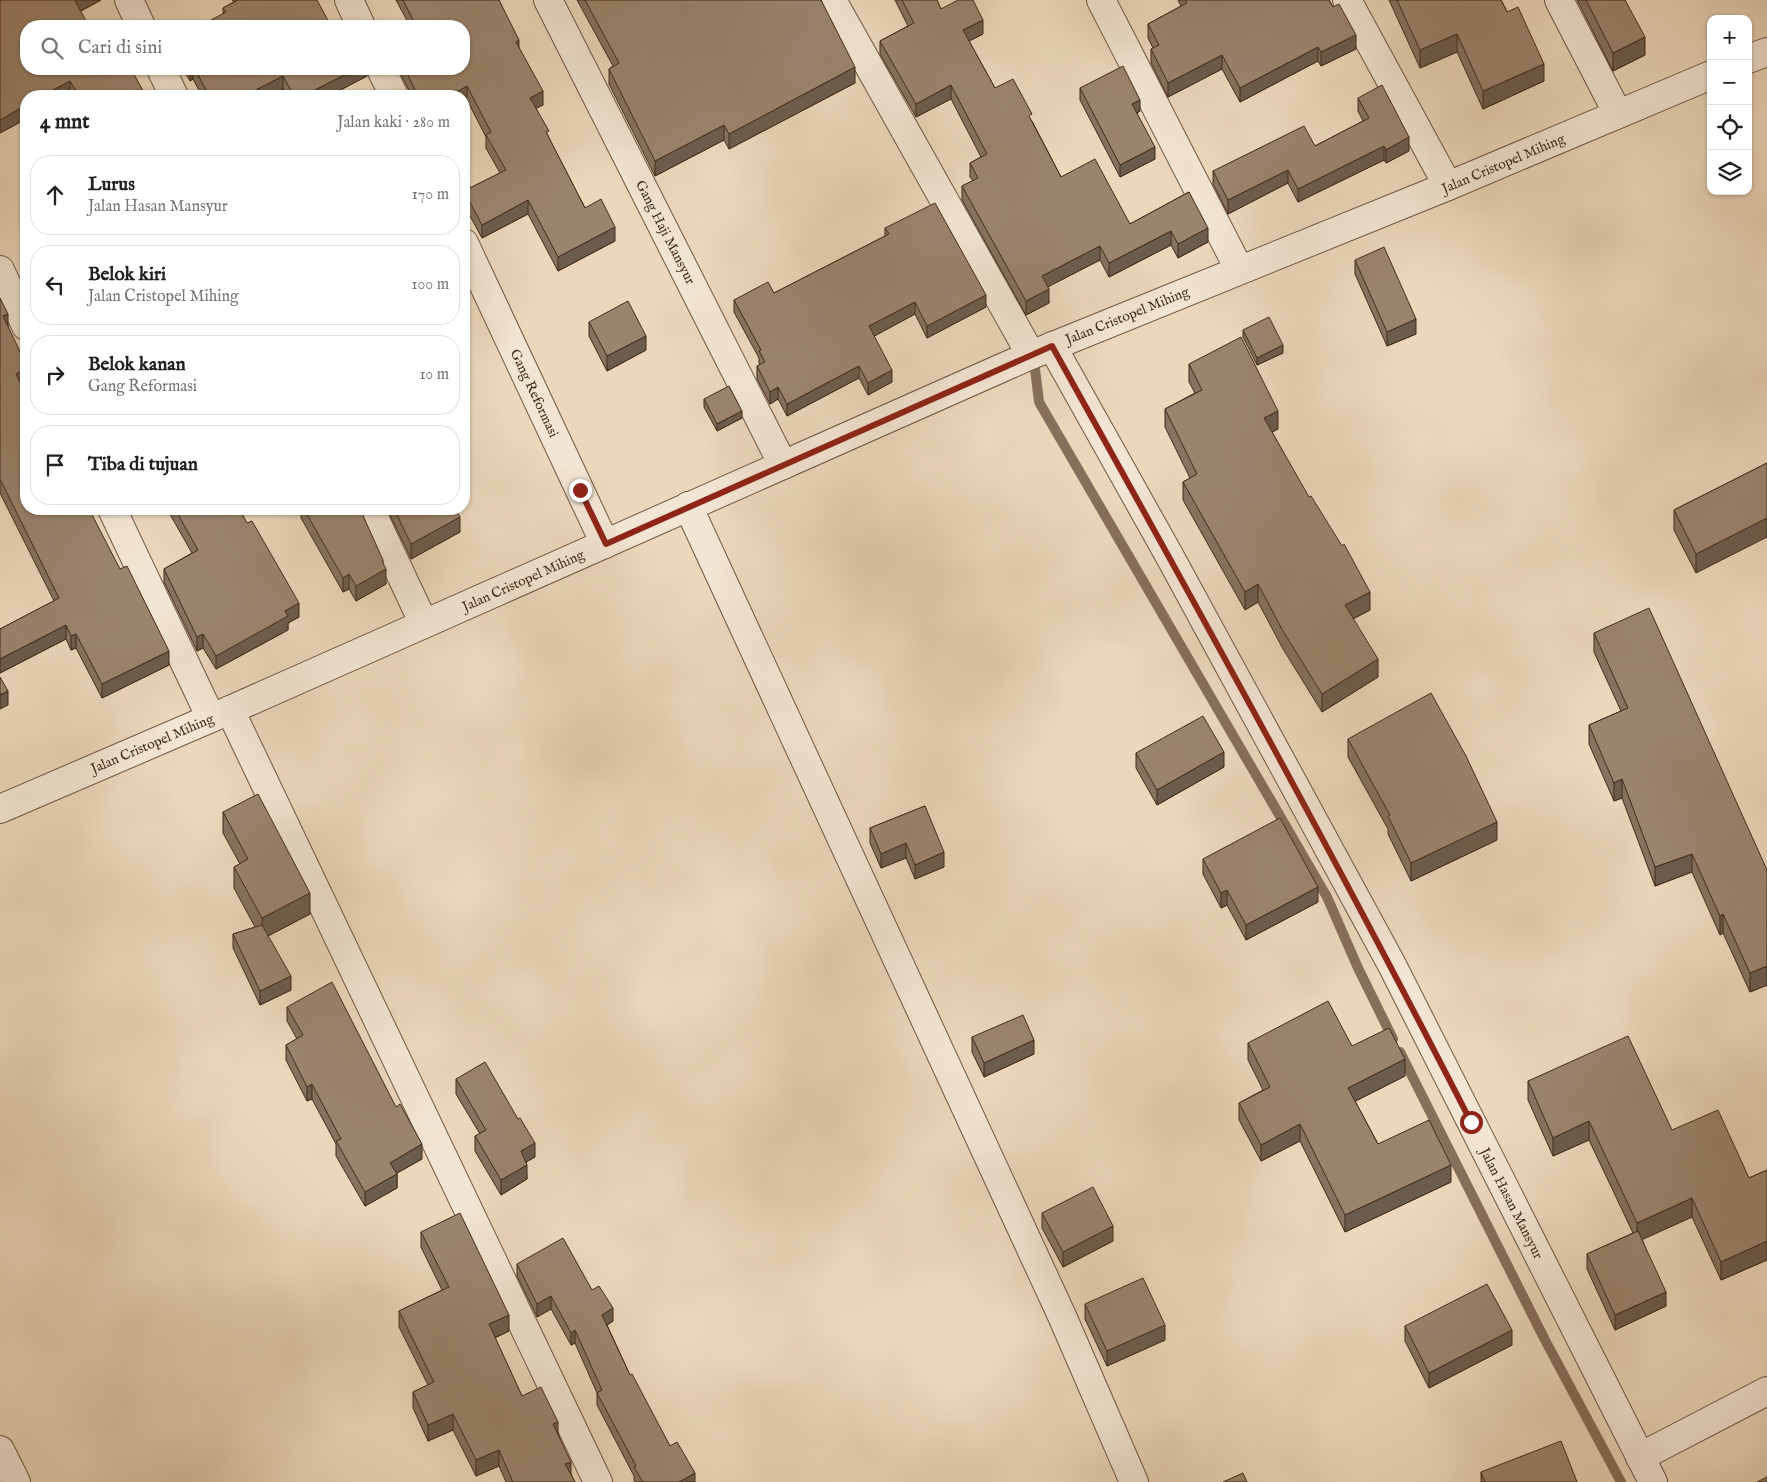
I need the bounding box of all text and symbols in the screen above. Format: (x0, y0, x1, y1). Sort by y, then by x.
map controls (1707, 15, 1752, 195)
button: + (1707, 15, 1752, 60)
search box (20, 20, 470, 75)
icon: search (38, 34, 66, 62)
text: Cari di sini (78, 36, 162, 60)
button: − (1707, 60, 1752, 105)
button: locate (1707, 105, 1752, 150)
text: 4 mnt (40, 109, 89, 136)
text: Jalan kaki · 280 m (337, 113, 450, 133)
street label: Jalan Cristopel Mihing (1437, 130, 1568, 199)
button: layers (1707, 150, 1752, 195)
text: Lurus (88, 173, 135, 197)
street label: Gang Haji Mansyur (631, 177, 699, 287)
icon: ahead (41, 181, 69, 209)
text: 170 m (412, 185, 449, 205)
text: Jalan Hasan Mansyur (88, 197, 228, 217)
text: Belok kiri (88, 263, 166, 287)
icon: left (41, 271, 69, 299)
text: 100 m (412, 275, 449, 295)
street label: Jalan Cristopel Mihing (1061, 283, 1192, 350)
text: Jalan Cristopel Mihing (88, 287, 239, 307)
street label: Gang Reformasi (506, 346, 563, 441)
text: Belok kanan (88, 353, 186, 377)
icon: right (41, 361, 69, 389)
text: 10 m (419, 365, 449, 385)
text: Gang Reformasi (88, 377, 197, 397)
icon: arrive (41, 451, 69, 479)
text: Tiba di tujuan (88, 453, 198, 477)
route end (569, 479, 592, 502)
street label: Jalan Cristopel Mihing (458, 546, 588, 617)
street label: Jalan Cristopel Mihing (86, 710, 217, 779)
route start (1460, 1111, 1483, 1134)
street label: Jalan Hasan Mansyur (1474, 1143, 1547, 1262)

